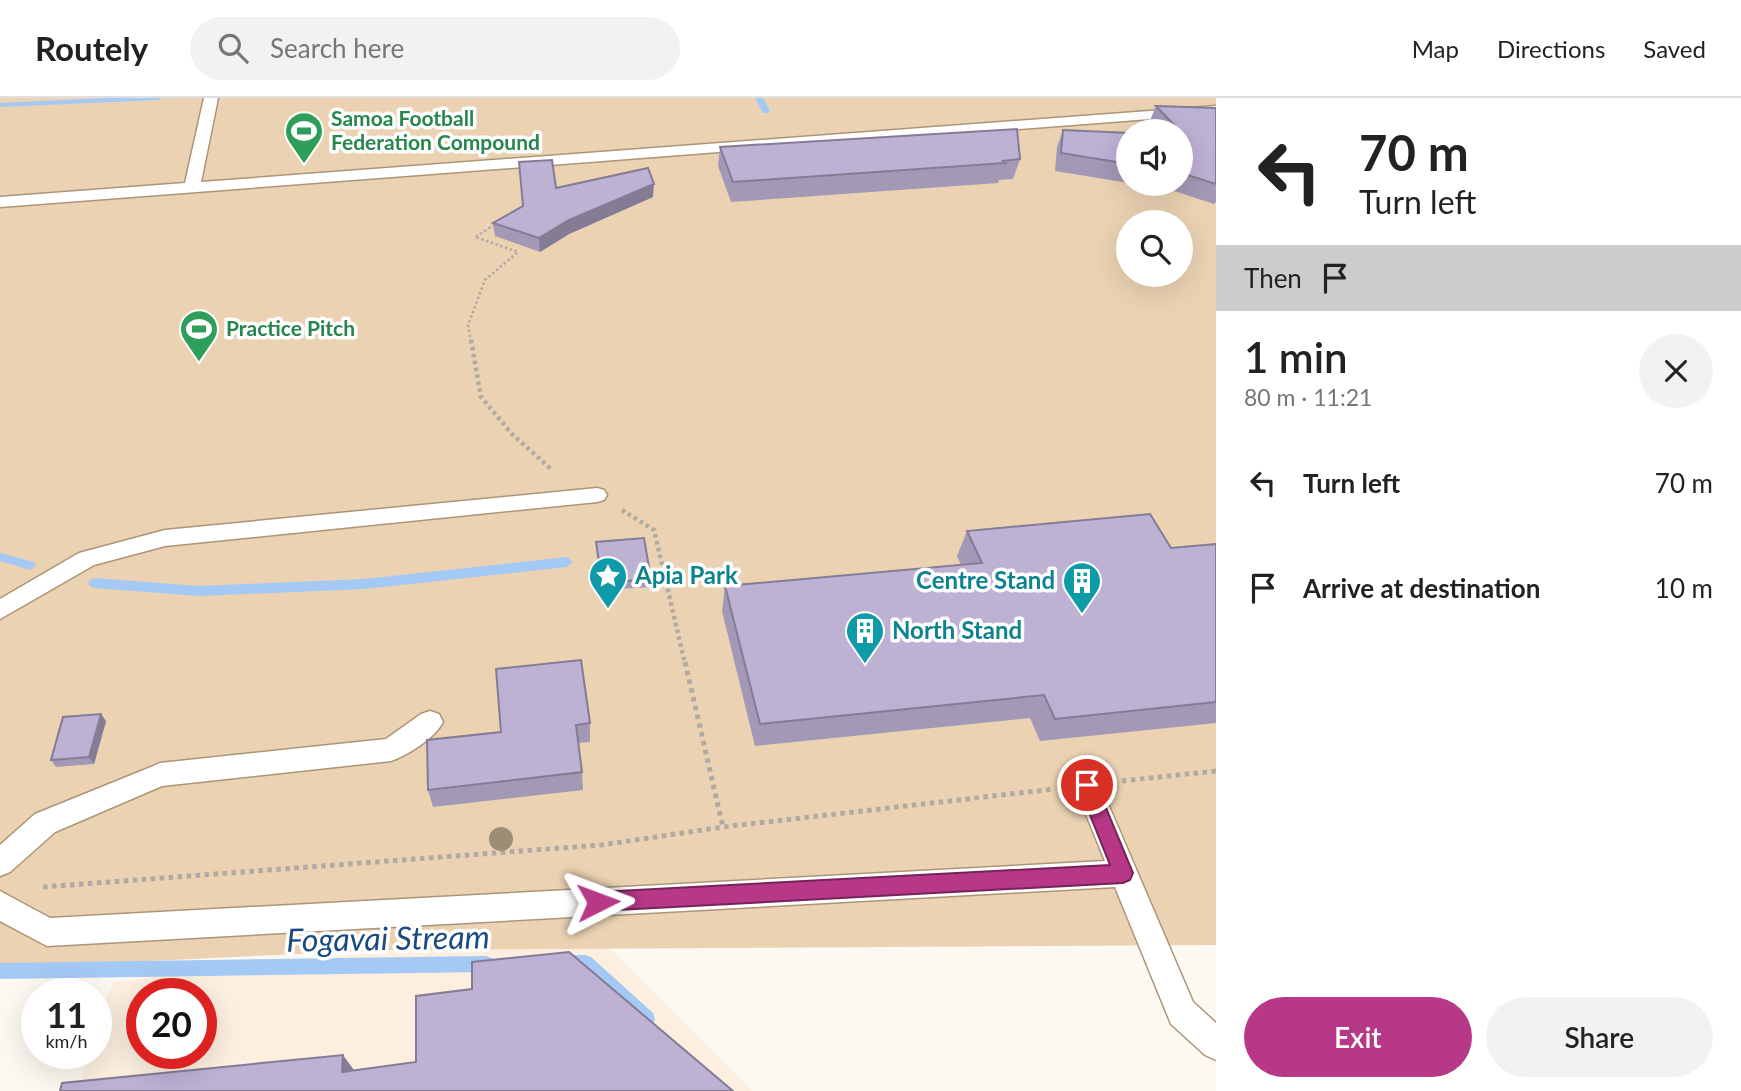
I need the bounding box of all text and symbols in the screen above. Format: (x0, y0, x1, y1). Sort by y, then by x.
search box (190, 17, 680, 80)
text: Routely (35, 28, 148, 68)
icon: search (214, 29, 252, 67)
text: Search here (270, 32, 404, 64)
text: Map (1412, 34, 1459, 63)
text: Directions (1497, 34, 1605, 63)
text: Saved (1643, 34, 1706, 63)
place label: Samoa Football Federation Compound (331, 105, 540, 154)
sports icon: Samoa Football Federation Compound (283, 110, 325, 165)
map controls (1116, 119, 1193, 287)
button: sound (1116, 119, 1193, 196)
text: 70 m (1359, 123, 1469, 181)
icon: left (1244, 126, 1335, 217)
text: Turn left (1359, 182, 1476, 221)
button: search (1116, 210, 1193, 287)
icon: arrive (1316, 259, 1354, 297)
text: Then (1244, 262, 1302, 294)
sports icon: Practice Pitch (178, 308, 220, 363)
place label: Practice Pitch (226, 315, 355, 340)
text: 1 min (1244, 332, 1348, 382)
button: close (1639, 334, 1713, 408)
text: 80 m · 11:21 (1244, 383, 1372, 411)
icon: left (1244, 464, 1282, 502)
text: Turn left (1303, 467, 1400, 499)
text: 70 m (1655, 467, 1713, 499)
place icon: Apia Park (587, 555, 629, 610)
place label: Apia Park (634, 560, 738, 589)
building icon: Centre Stand (1061, 560, 1103, 615)
place label: Centre Stand (916, 565, 1055, 594)
icon: arrive (1244, 569, 1282, 607)
text: Arrive at destination (1303, 572, 1540, 604)
text: 10 m (1655, 572, 1713, 604)
building icon: North Stand (844, 610, 886, 665)
place label: North Stand (892, 615, 1022, 644)
pin (1057, 755, 1117, 815)
icon: arrive (1068, 766, 1106, 804)
position arrow (561, 865, 635, 939)
water label: Fogavai Stream (286, 916, 490, 959)
speed limit sign: 20 (126, 978, 217, 1069)
text: 11 (46, 993, 87, 1035)
button: Exit (1244, 997, 1472, 1077)
button: Share (1486, 997, 1713, 1077)
text: km/h (45, 1030, 88, 1052)

